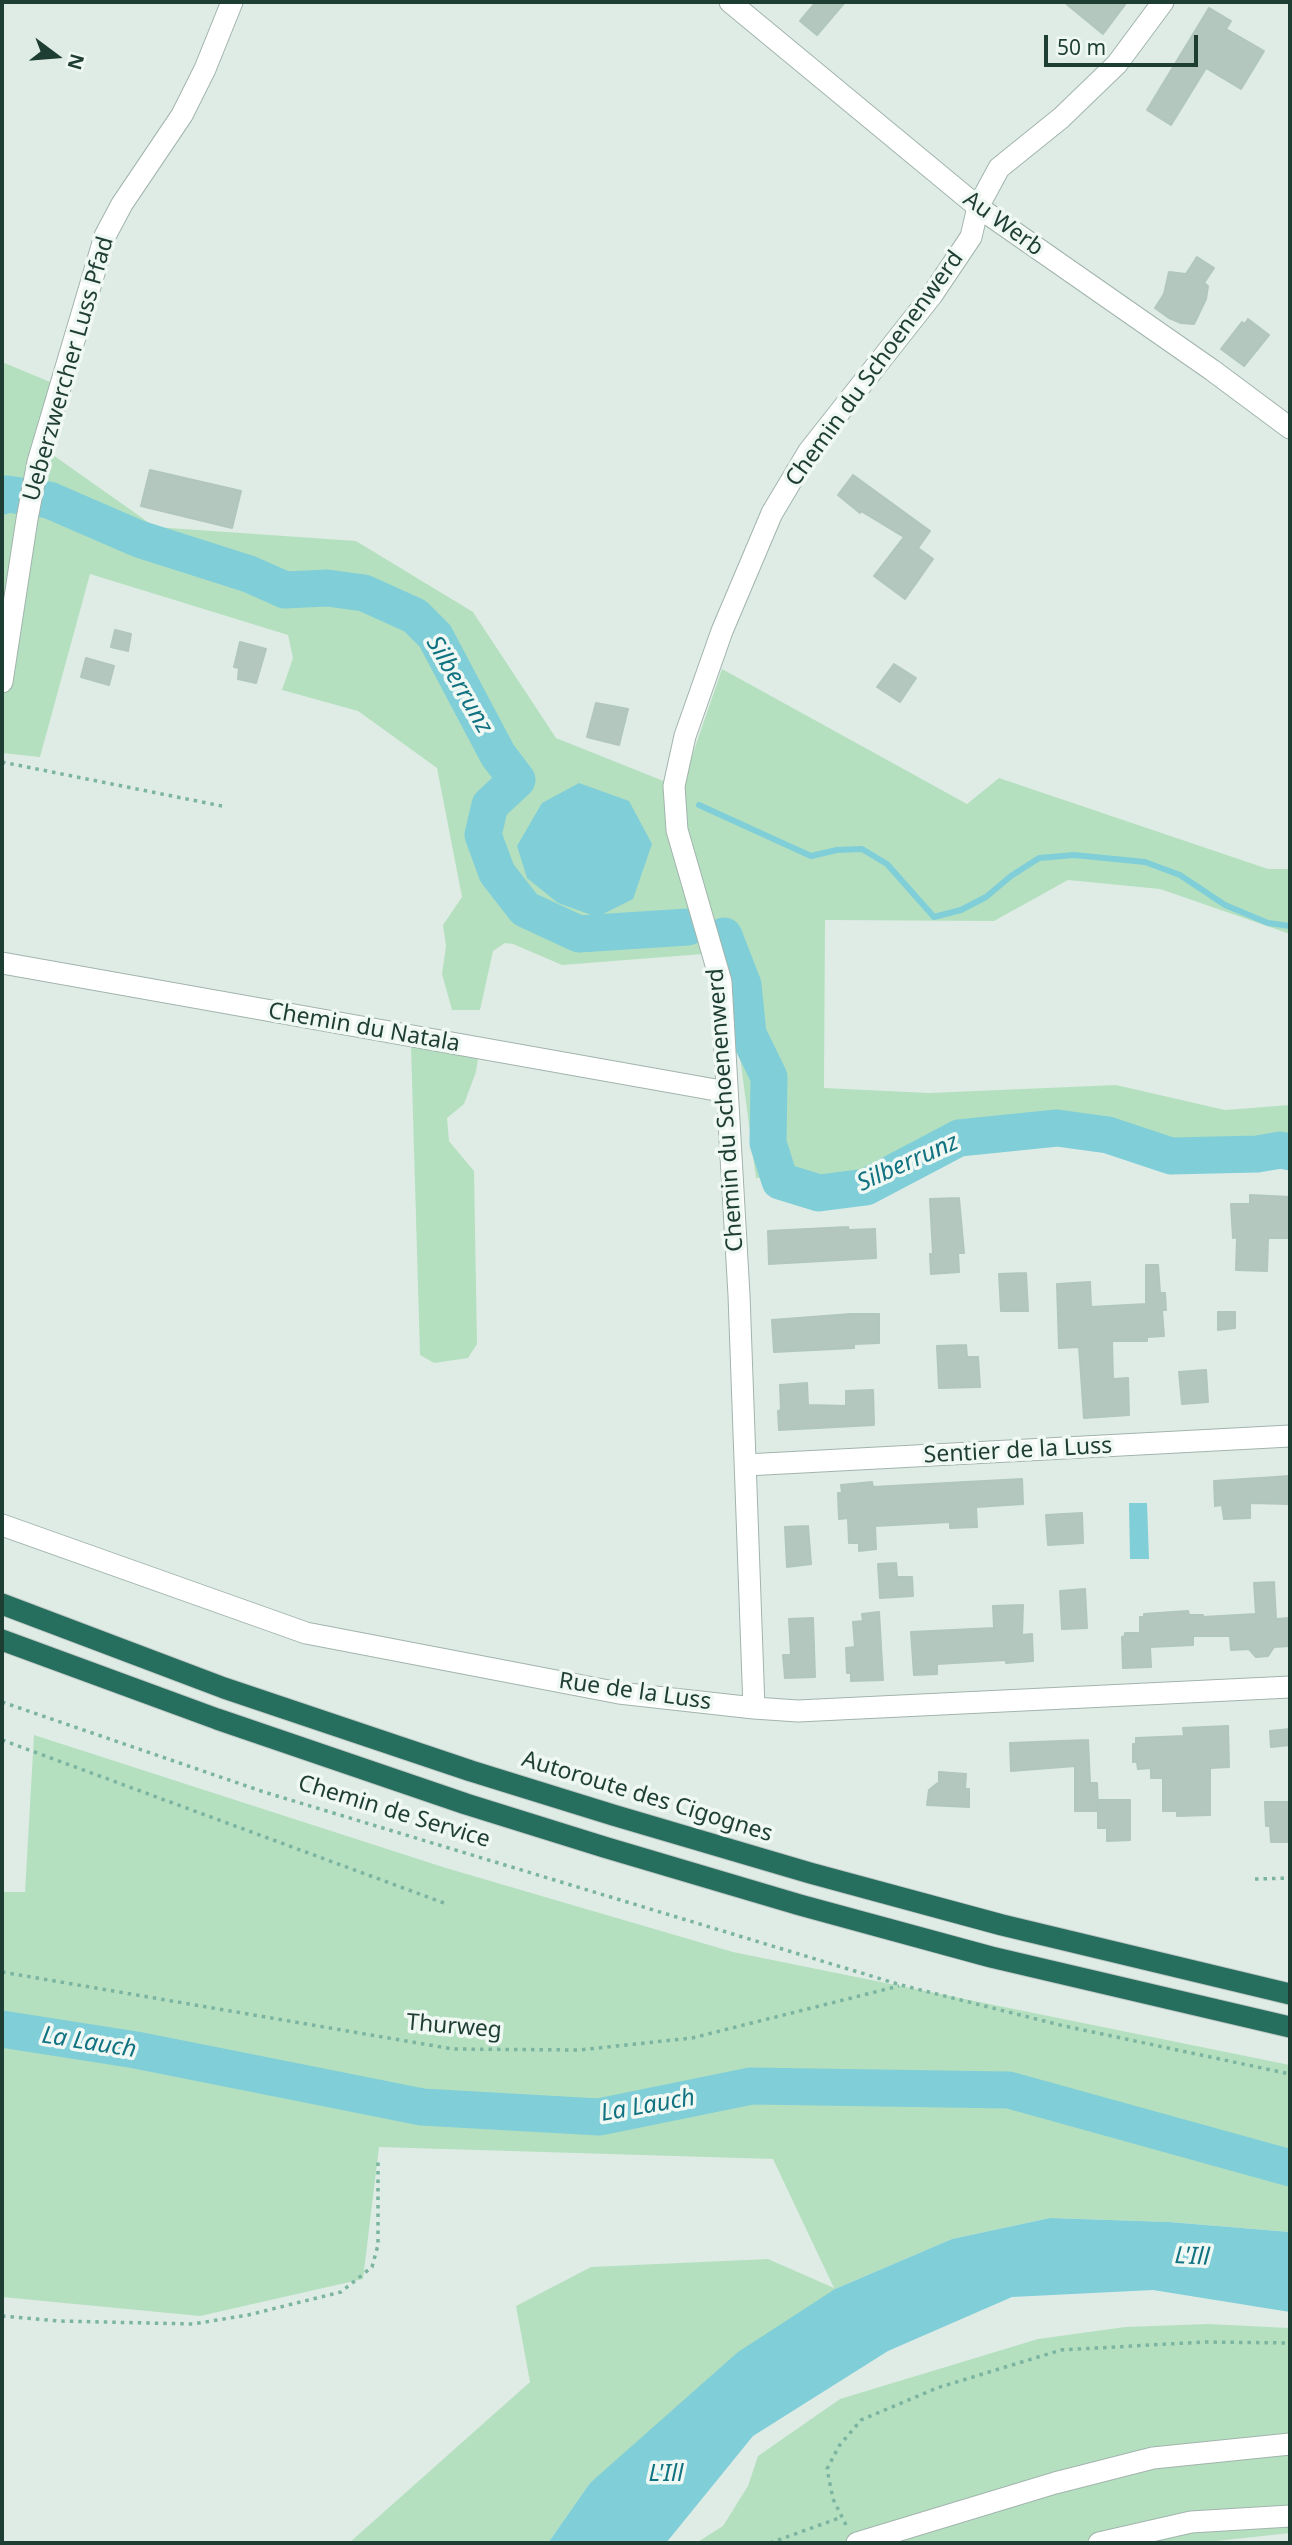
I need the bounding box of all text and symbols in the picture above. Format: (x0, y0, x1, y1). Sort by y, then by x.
north arrow (21, 21, 91, 91)
scale bar (1047, 21, 1201, 65)
text: 50 m (1057, 33, 1106, 61)
text: N (62, 51, 91, 73)
street label: Au Werb (957, 186, 1049, 262)
street label: Ueberzwercher Luss Pfad (18, 233, 120, 505)
street label: Chemin du Schoenenwerd (780, 246, 970, 492)
water label: Silberrunz (420, 631, 498, 739)
street label: Chemin du Schoenenwerd (702, 967, 750, 1253)
street label: Chemin du Natala (266, 998, 462, 1058)
water label: Silberrunz (853, 1128, 963, 1198)
street label: Sentier de la Luss (923, 1432, 1113, 1470)
street label: Rue de la Luss (557, 1668, 713, 1716)
street label: Autoroute des Cigognes (518, 1746, 776, 1848)
street label: Chemin de Service (295, 1770, 493, 1854)
street label: Thurweg (405, 2009, 503, 2045)
water label: La Lauch (40, 2021, 138, 2065)
water label: La Lauch (599, 2084, 697, 2128)
water label: L'Ill (1174, 2242, 1210, 2272)
water label: L'Ill (649, 2460, 683, 2488)

